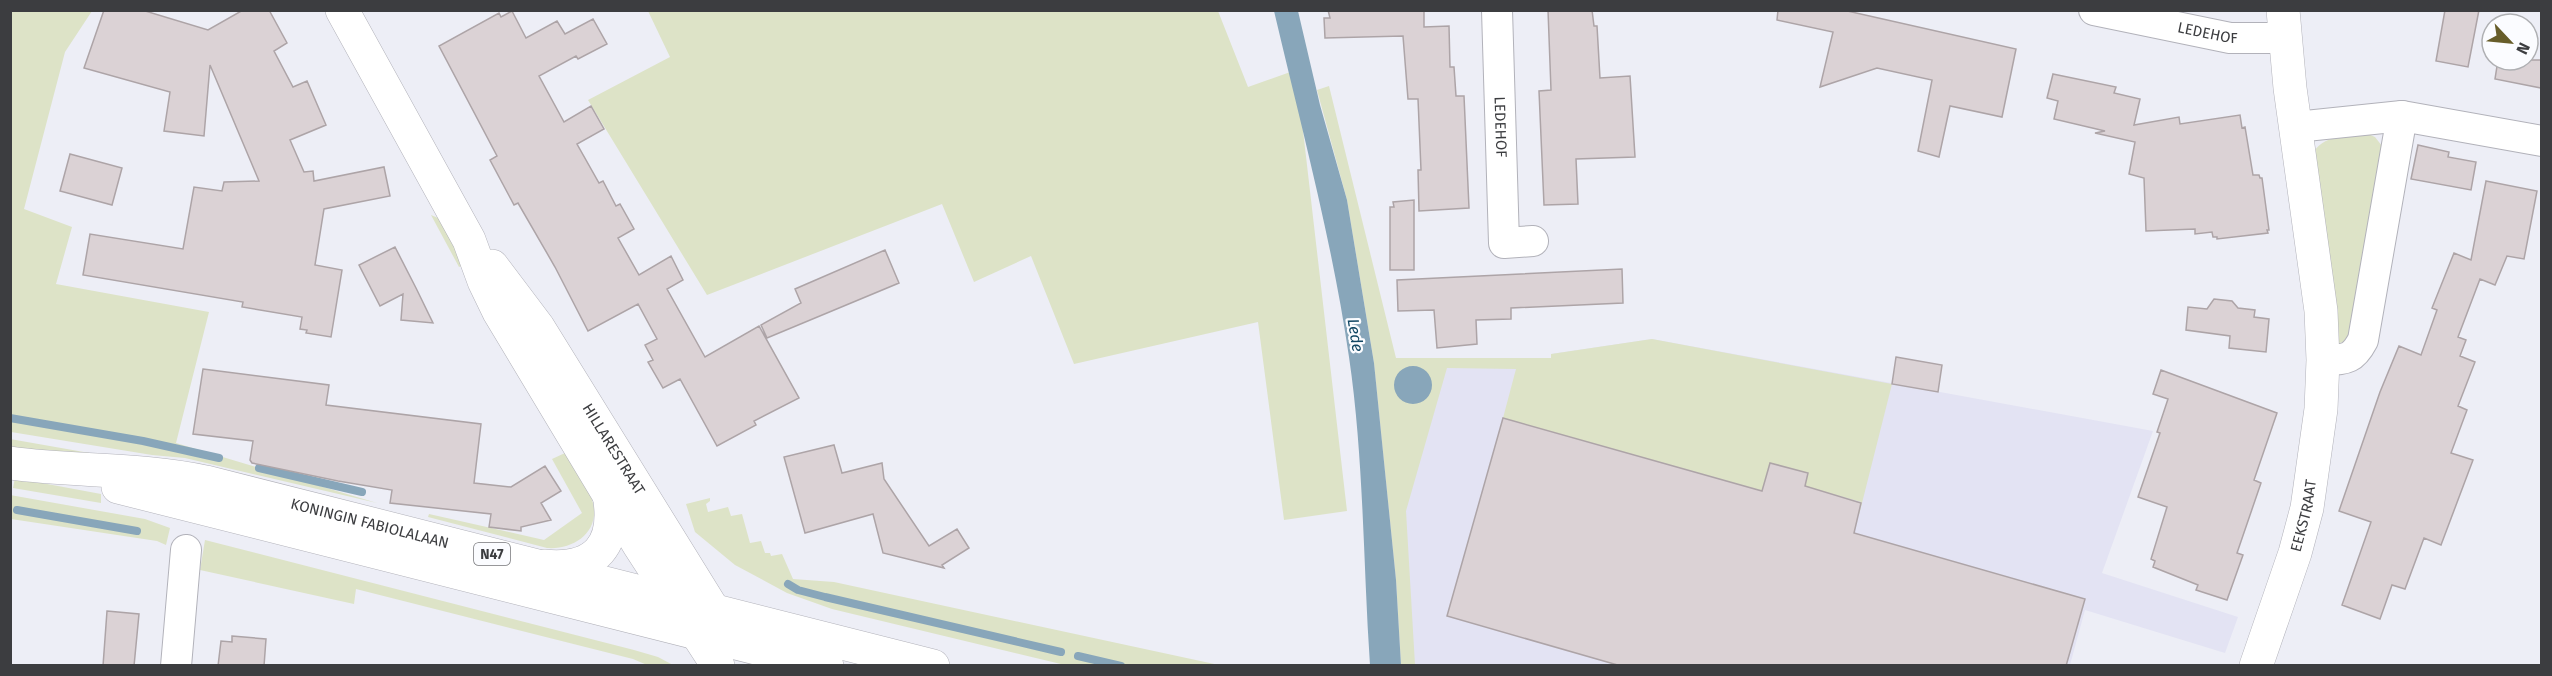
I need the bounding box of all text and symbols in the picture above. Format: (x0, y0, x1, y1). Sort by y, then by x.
north arrow (2480, 12, 2540, 72)
street label: LEDEHOF (2176, 18, 2238, 47)
text: N (2512, 39, 2534, 57)
street label: LEDEHOF (1491, 96, 1510, 158)
water label: Lede (1344, 317, 1367, 353)
street label: HILLARESTRAAT (579, 400, 649, 498)
street label: EEKSTRAAT (2287, 478, 2320, 554)
street label: KONINGIN FABIOLALAAN (289, 495, 451, 552)
road number: N47 (474, 543, 510, 565)

